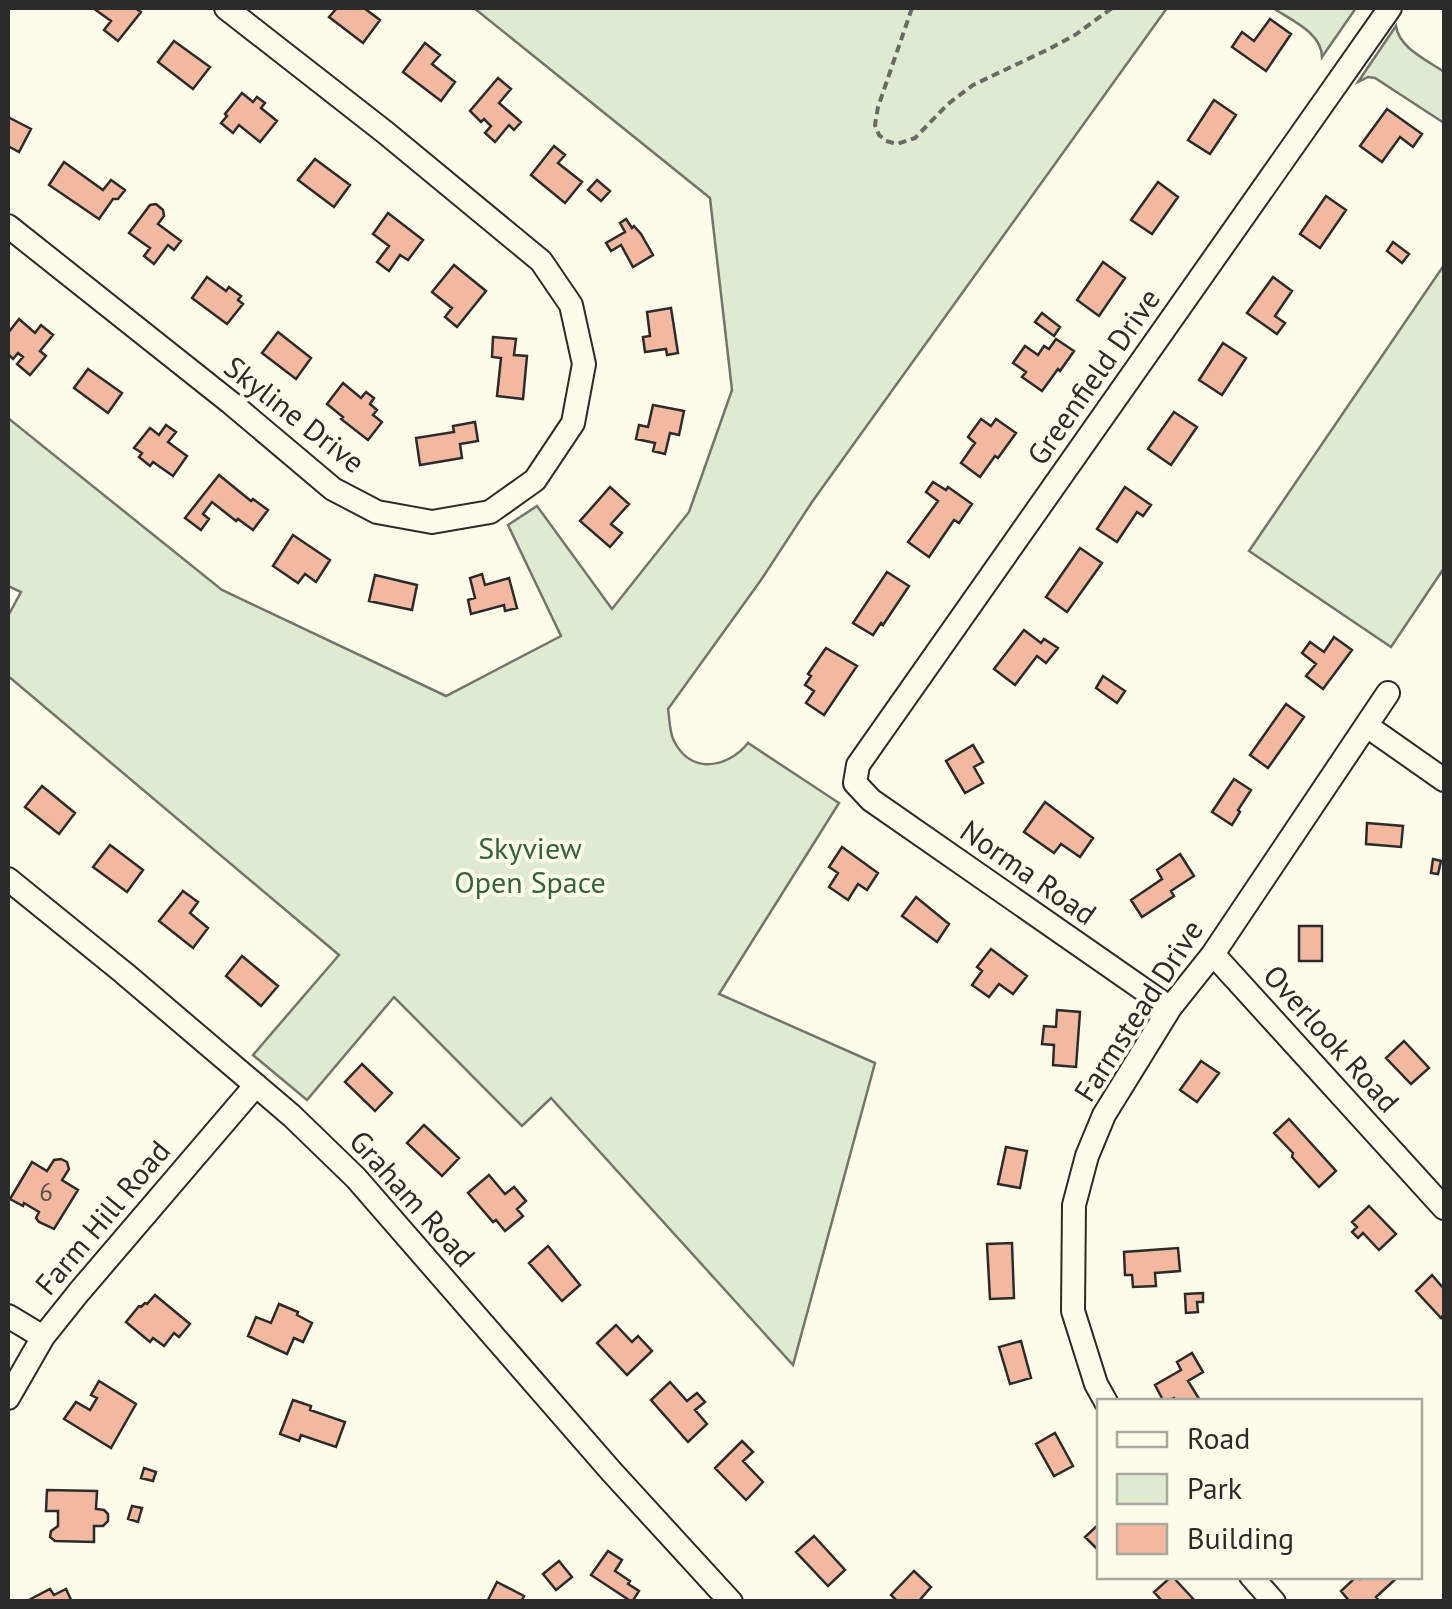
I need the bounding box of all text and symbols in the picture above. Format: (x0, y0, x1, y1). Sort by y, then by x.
street label: Greenfield Drive (1018, 280, 1168, 472)
street label: Skyline Drive (217, 347, 373, 481)
street label: Norma Road (953, 811, 1104, 933)
park label: Skyview Open Space (454, 828, 606, 901)
street label: Farmstead Drive (1064, 912, 1211, 1108)
street label: Overlook Road (1256, 956, 1409, 1120)
street label: Graham Road (342, 1122, 485, 1274)
street label: Farm Hill Road (26, 1132, 178, 1302)
house number: 6 (39, 1176, 53, 1208)
legend (1097, 1399, 1422, 1579)
text: Road (1187, 1418, 1251, 1457)
text: Park (1187, 1468, 1243, 1507)
text: Building (1187, 1518, 1294, 1557)

